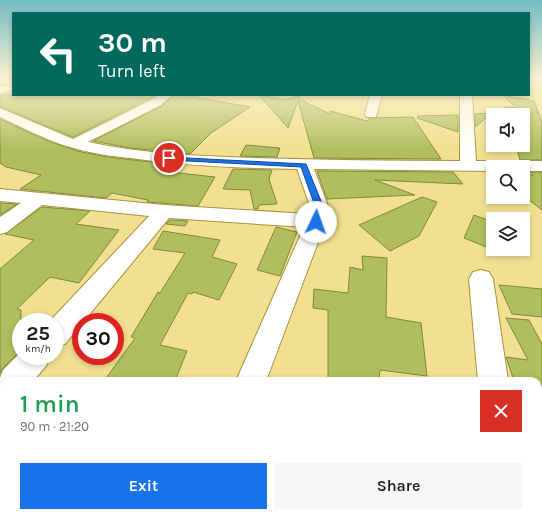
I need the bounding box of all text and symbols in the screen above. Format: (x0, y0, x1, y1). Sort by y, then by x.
text: 30 m (98, 26, 167, 59)
icon: left (32, 28, 84, 80)
text: Turn left (98, 60, 166, 82)
map controls (486, 108, 530, 256)
button: sound (486, 108, 530, 152)
pin (152, 141, 186, 175)
icon: arrive (158, 147, 180, 169)
button: search (486, 160, 530, 204)
position arrow (295, 201, 337, 243)
button: layers (486, 212, 530, 256)
speed limit sign: 30 (72, 313, 124, 365)
text: 25 (26, 322, 50, 345)
text: km/h (25, 343, 51, 355)
text: 1 min (20, 390, 80, 418)
button: close (480, 390, 522, 432)
text: 90 m · 21:20 (20, 419, 89, 434)
button: Exit (20, 463, 267, 509)
button: Share (275, 463, 522, 509)

